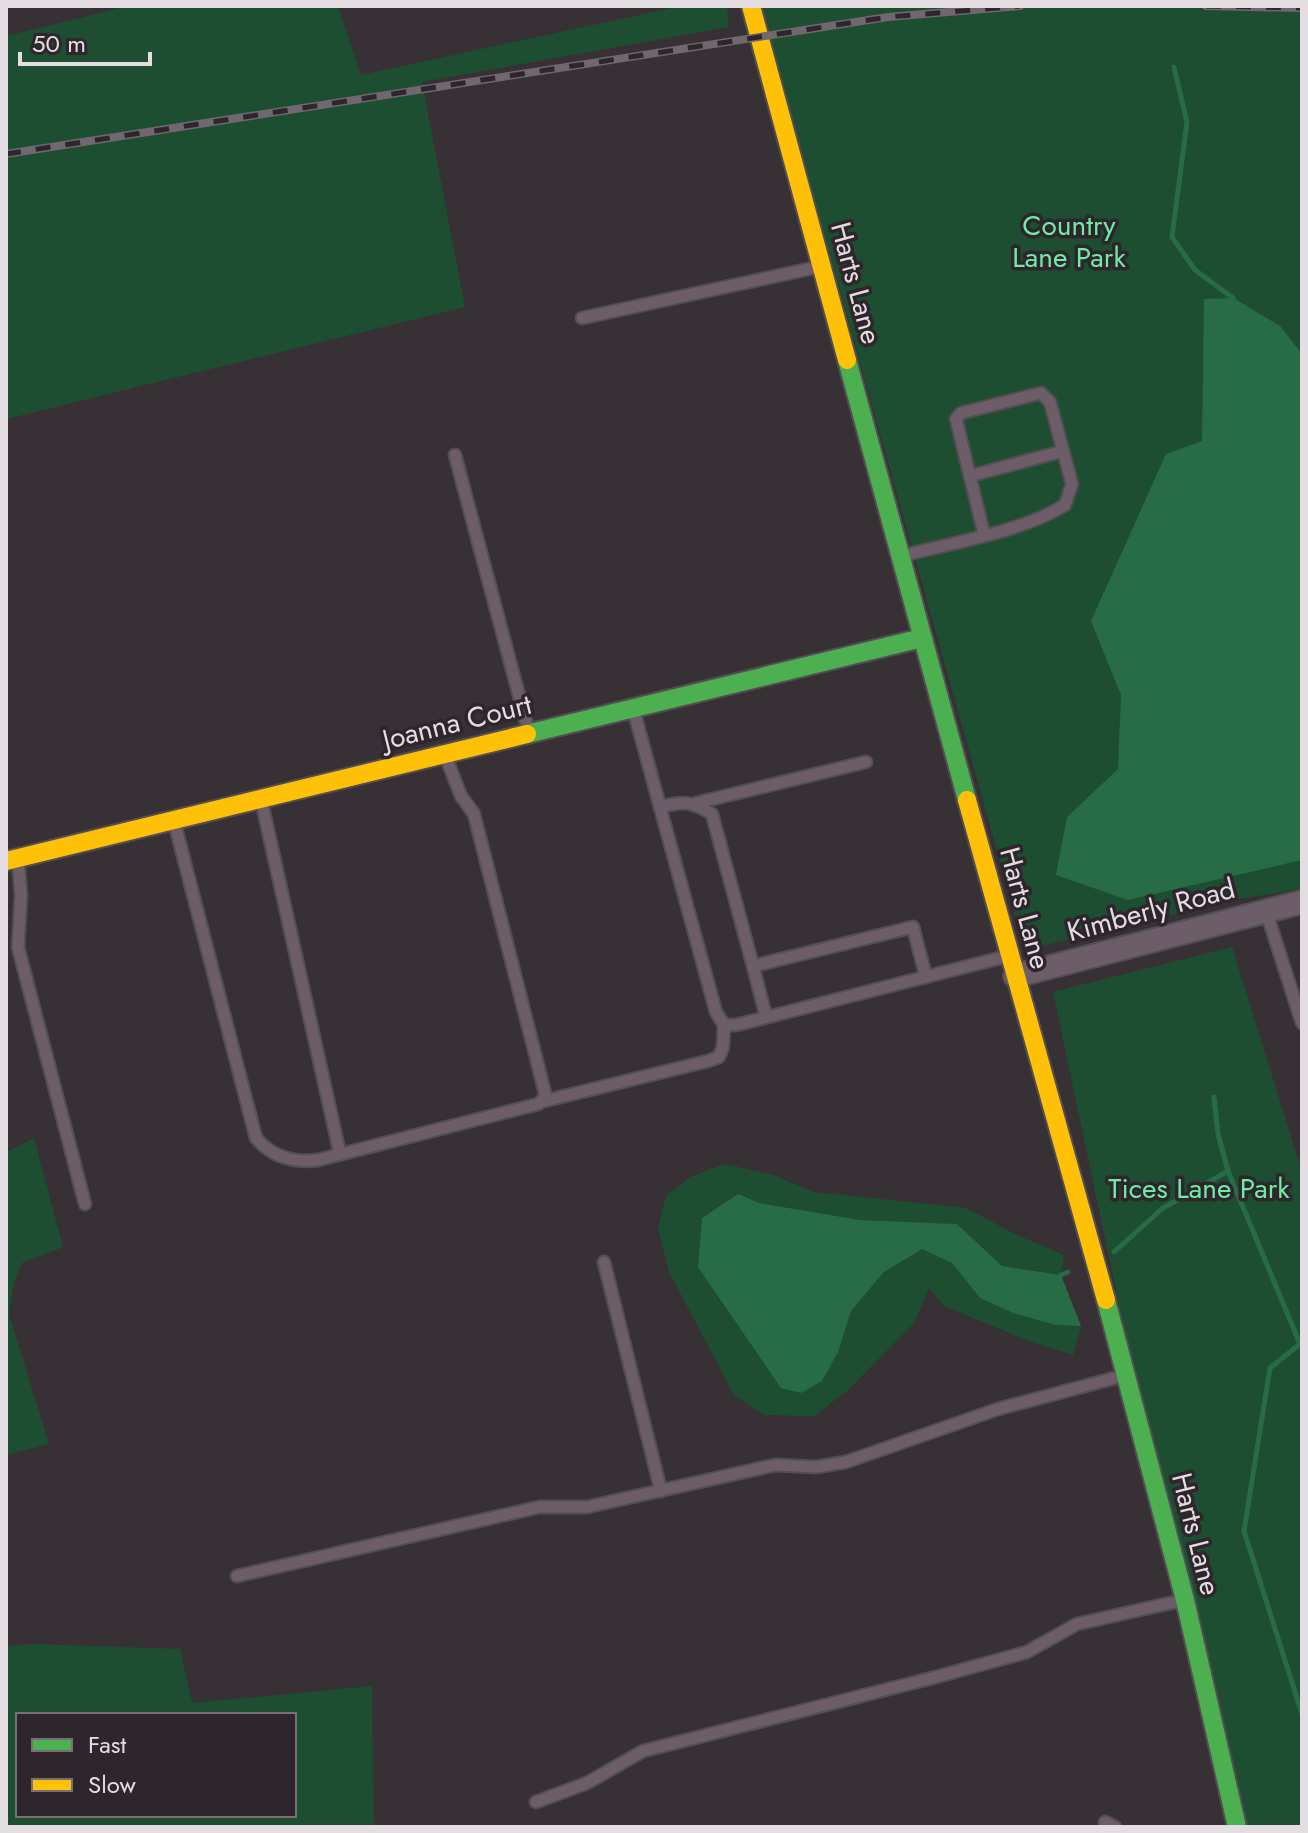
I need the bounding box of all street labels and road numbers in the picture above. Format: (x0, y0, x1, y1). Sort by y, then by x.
street label: Harts Lane (820, 217, 892, 349)
street label: Joanna Court (374, 684, 536, 761)
street label: Harts Lane (989, 842, 1061, 974)
street label: Kimberly Road (1062, 868, 1240, 952)
street label: Harts Lane (1161, 1469, 1231, 1599)

